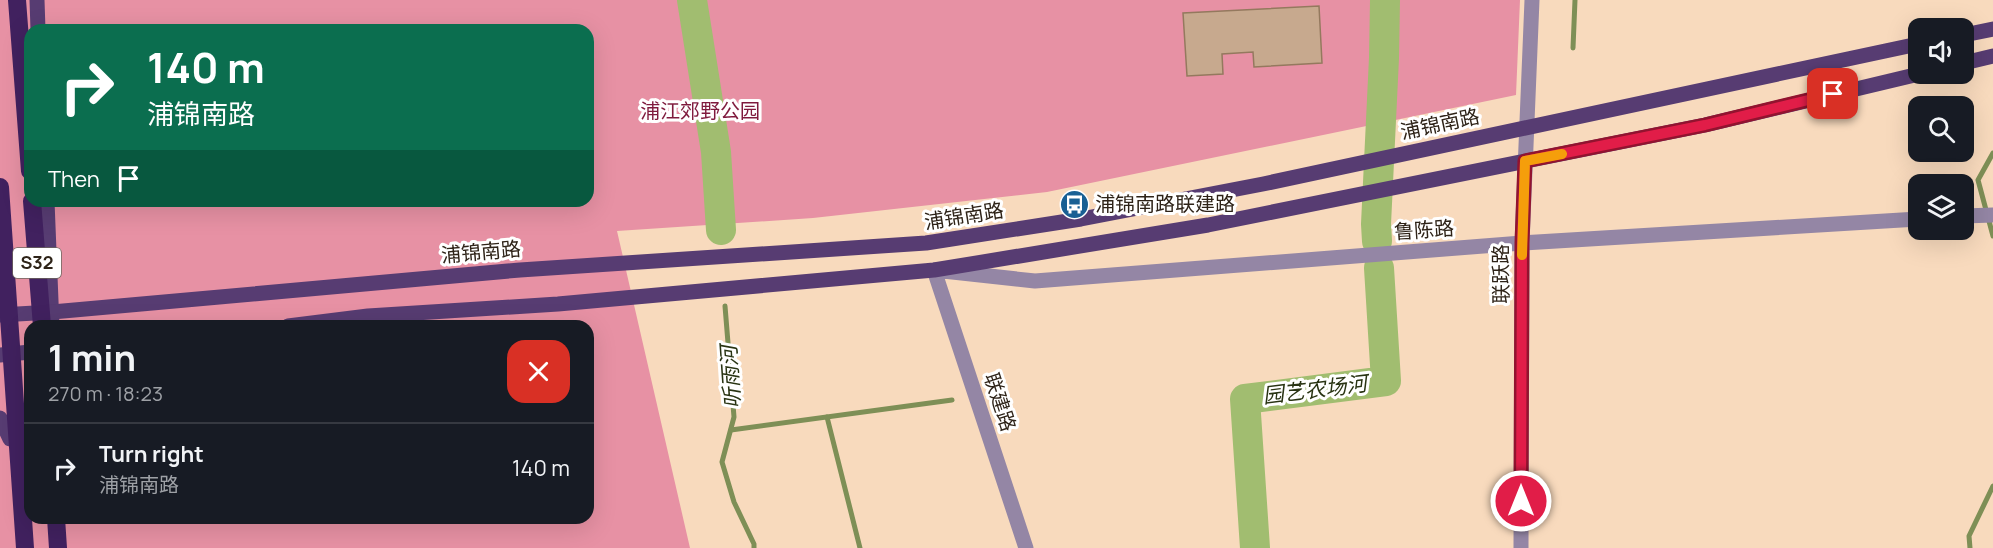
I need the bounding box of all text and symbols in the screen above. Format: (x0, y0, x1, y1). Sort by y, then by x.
map controls (1908, 18, 1974, 240)
button: sound (1908, 18, 1974, 84)
text: 140 m (147, 38, 265, 96)
icon: right (48, 48, 126, 126)
pin (1807, 68, 1858, 119)
icon: arrive (1816, 77, 1849, 110)
text: 浦锦南路 (147, 95, 255, 132)
button: search (1908, 96, 1974, 162)
park label: 浦江郊野公园 (640, 97, 760, 124)
street label: 浦锦南路 (1398, 102, 1482, 145)
icon: arrive (112, 162, 145, 195)
text: Then (48, 164, 100, 194)
button: layers (1908, 174, 1974, 240)
bus stop icon: 浦锦南路联建路 (1058, 188, 1090, 220)
place label: 浦锦南路联建路 (1095, 190, 1235, 217)
street label: 浦锦南路 (922, 196, 1006, 235)
street label: 鲁陈路 (1393, 214, 1455, 245)
street label: 浦锦南路 (440, 235, 522, 268)
street label: 联跃路 (1487, 244, 1514, 304)
road number: S32 (13, 248, 61, 278)
text: 1 min (48, 333, 136, 382)
button: close (507, 340, 570, 403)
water label: 听雨河 (714, 341, 746, 409)
water label: 园艺农场河 (1261, 368, 1373, 409)
street label: 联建路 (978, 369, 1023, 435)
text: 270 m · 18:23 (48, 380, 163, 407)
text: Turn right (99, 439, 204, 469)
icon: right (48, 452, 81, 485)
text: 140 m (512, 453, 570, 483)
position arrow (1489, 469, 1553, 533)
text: 浦锦南路 (99, 471, 179, 498)

